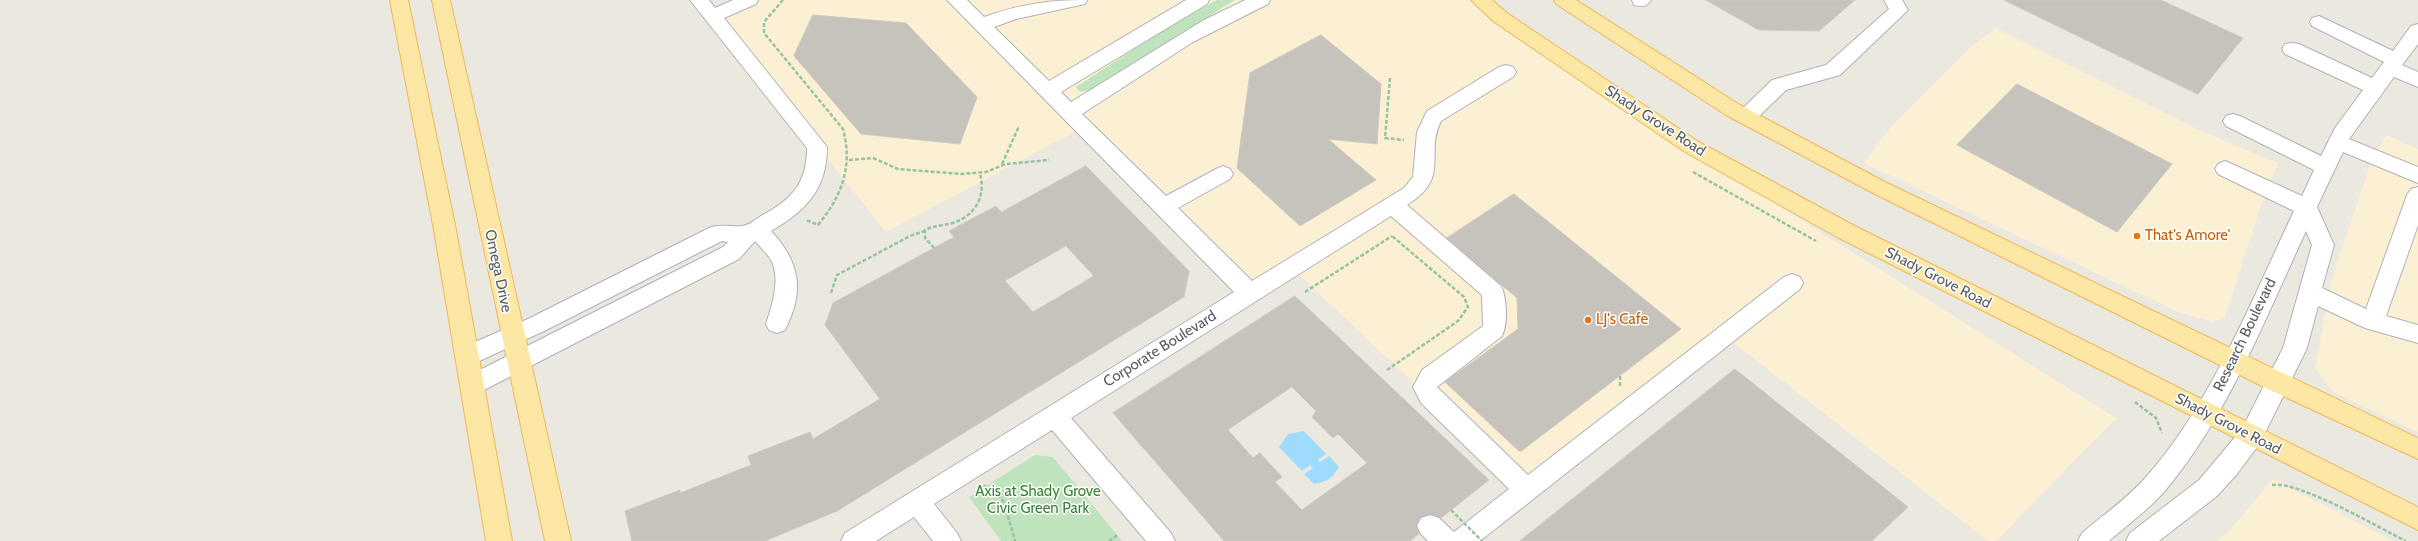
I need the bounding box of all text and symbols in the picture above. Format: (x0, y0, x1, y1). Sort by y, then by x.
street label: Shady Grove Road (1601, 82, 1709, 160)
place label: That's Amore' (2145, 227, 2230, 245)
street label: Omega Drive (480, 228, 516, 314)
marker: That's Amore' (2132, 231, 2142, 241)
street label: Shady Grove Road (1882, 243, 1994, 313)
street label: Research Boulevard (2210, 275, 2280, 395)
street label: Corporate Boulevard (1100, 307, 1220, 391)
place label: LJ's Cafe (1596, 311, 1648, 329)
marker: LJ's Cafe (1583, 315, 1593, 325)
street label: Shady Grove Road (2172, 389, 2284, 459)
park label: Axis at Shady Grove Civic Green Park (975, 483, 1101, 518)

